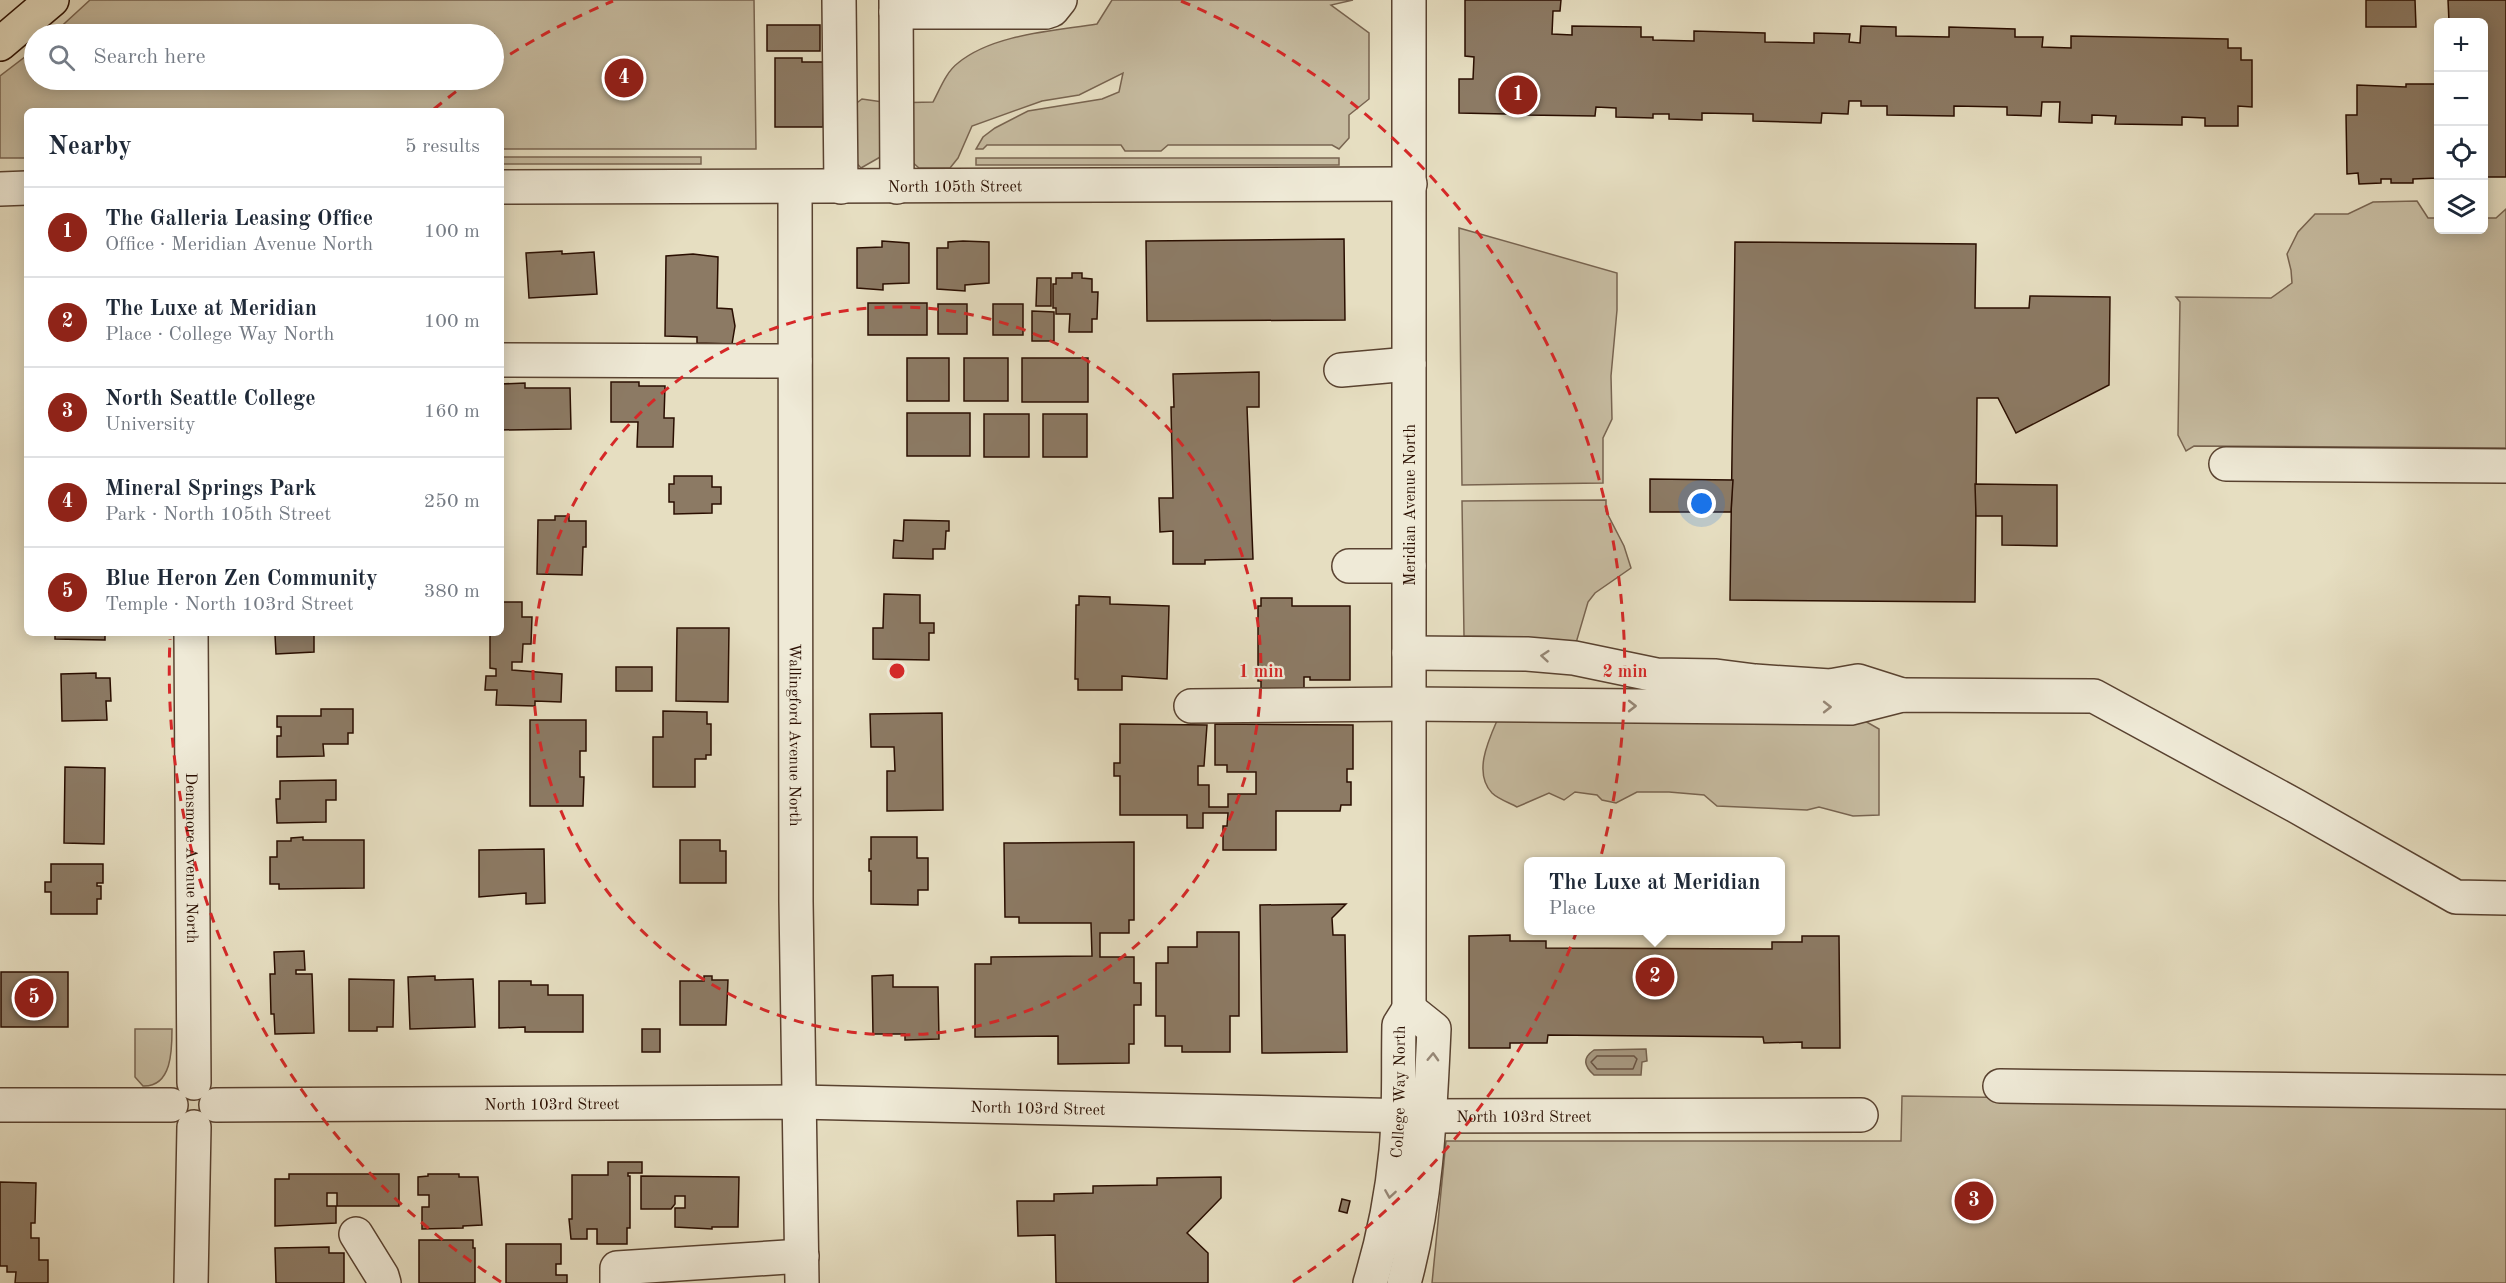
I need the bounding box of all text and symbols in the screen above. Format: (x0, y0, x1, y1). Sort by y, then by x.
map controls (2434, 18, 2488, 234)
button: + (2434, 18, 2488, 72)
search box (24, 24, 504, 90)
icon: search (45, 41, 78, 74)
text: Search here (93, 46, 206, 68)
pin: 4 (604, 56, 644, 100)
pin: 1 (1498, 72, 1538, 118)
button: − (2434, 72, 2488, 126)
button: locate (2434, 126, 2488, 180)
text: Nearby (48, 134, 132, 160)
text: 5 results (405, 137, 480, 157)
street label: North 105th Street (888, 179, 1023, 196)
button: layers (2434, 180, 2488, 234)
text: The Galleria Leasing Office (105, 208, 373, 230)
text: 1 (62, 222, 73, 242)
text: 100 m (424, 222, 480, 242)
text: Office · Meridian Avenue North (105, 235, 373, 255)
text: The Luxe at Meridian (105, 298, 317, 320)
text: 2 (62, 312, 73, 332)
text: 100 m (424, 312, 480, 332)
text: Place · College Way North (105, 325, 334, 345)
text: North Seattle College (105, 388, 316, 410)
text: 3 (62, 402, 73, 422)
text: 160 m (424, 402, 480, 422)
text: University (105, 415, 196, 435)
street label: Meridian Avenue North (1403, 424, 1419, 586)
text: Mineral Springs Park (105, 478, 317, 500)
your location (1687, 489, 1716, 518)
text: 4 (62, 492, 73, 512)
text: 250 m (424, 492, 480, 512)
text: Park · North 105th Street (105, 505, 331, 525)
text: Blue Heron Zen Community (105, 568, 378, 590)
text: 5 (62, 582, 73, 602)
text: 380 m (424, 582, 480, 602)
text: Temple · North 103rd Street (105, 595, 354, 615)
street label: Wallingford Avenue North (786, 643, 802, 827)
one-way arrow (1541, 649, 1550, 662)
centre of rings (887, 661, 907, 681)
text: 1 min (1238, 663, 1284, 681)
text: 2 min (1602, 663, 1648, 681)
one-way arrow (1628, 700, 1637, 712)
one-way arrow (1823, 701, 1832, 713)
street label: Densmore Avenue North (182, 772, 199, 944)
popup (1524, 857, 1785, 935)
text: The Luxe at Meridian (1549, 872, 1760, 894)
text: Place (1549, 899, 1595, 919)
pin: 2 (1636, 954, 1674, 1000)
pin: 5 (15, 976, 54, 1020)
street label: College Way North (1389, 1025, 1409, 1159)
one-way arrow (1426, 1053, 1439, 1062)
street label: North 103rd Street (484, 1097, 620, 1114)
street label: North 103rd Street (970, 1100, 1106, 1119)
street label: North 103rd Street (1456, 1110, 1592, 1126)
pin: 3 (1954, 1178, 1994, 1224)
one-way arrow (1385, 1190, 1397, 1199)

